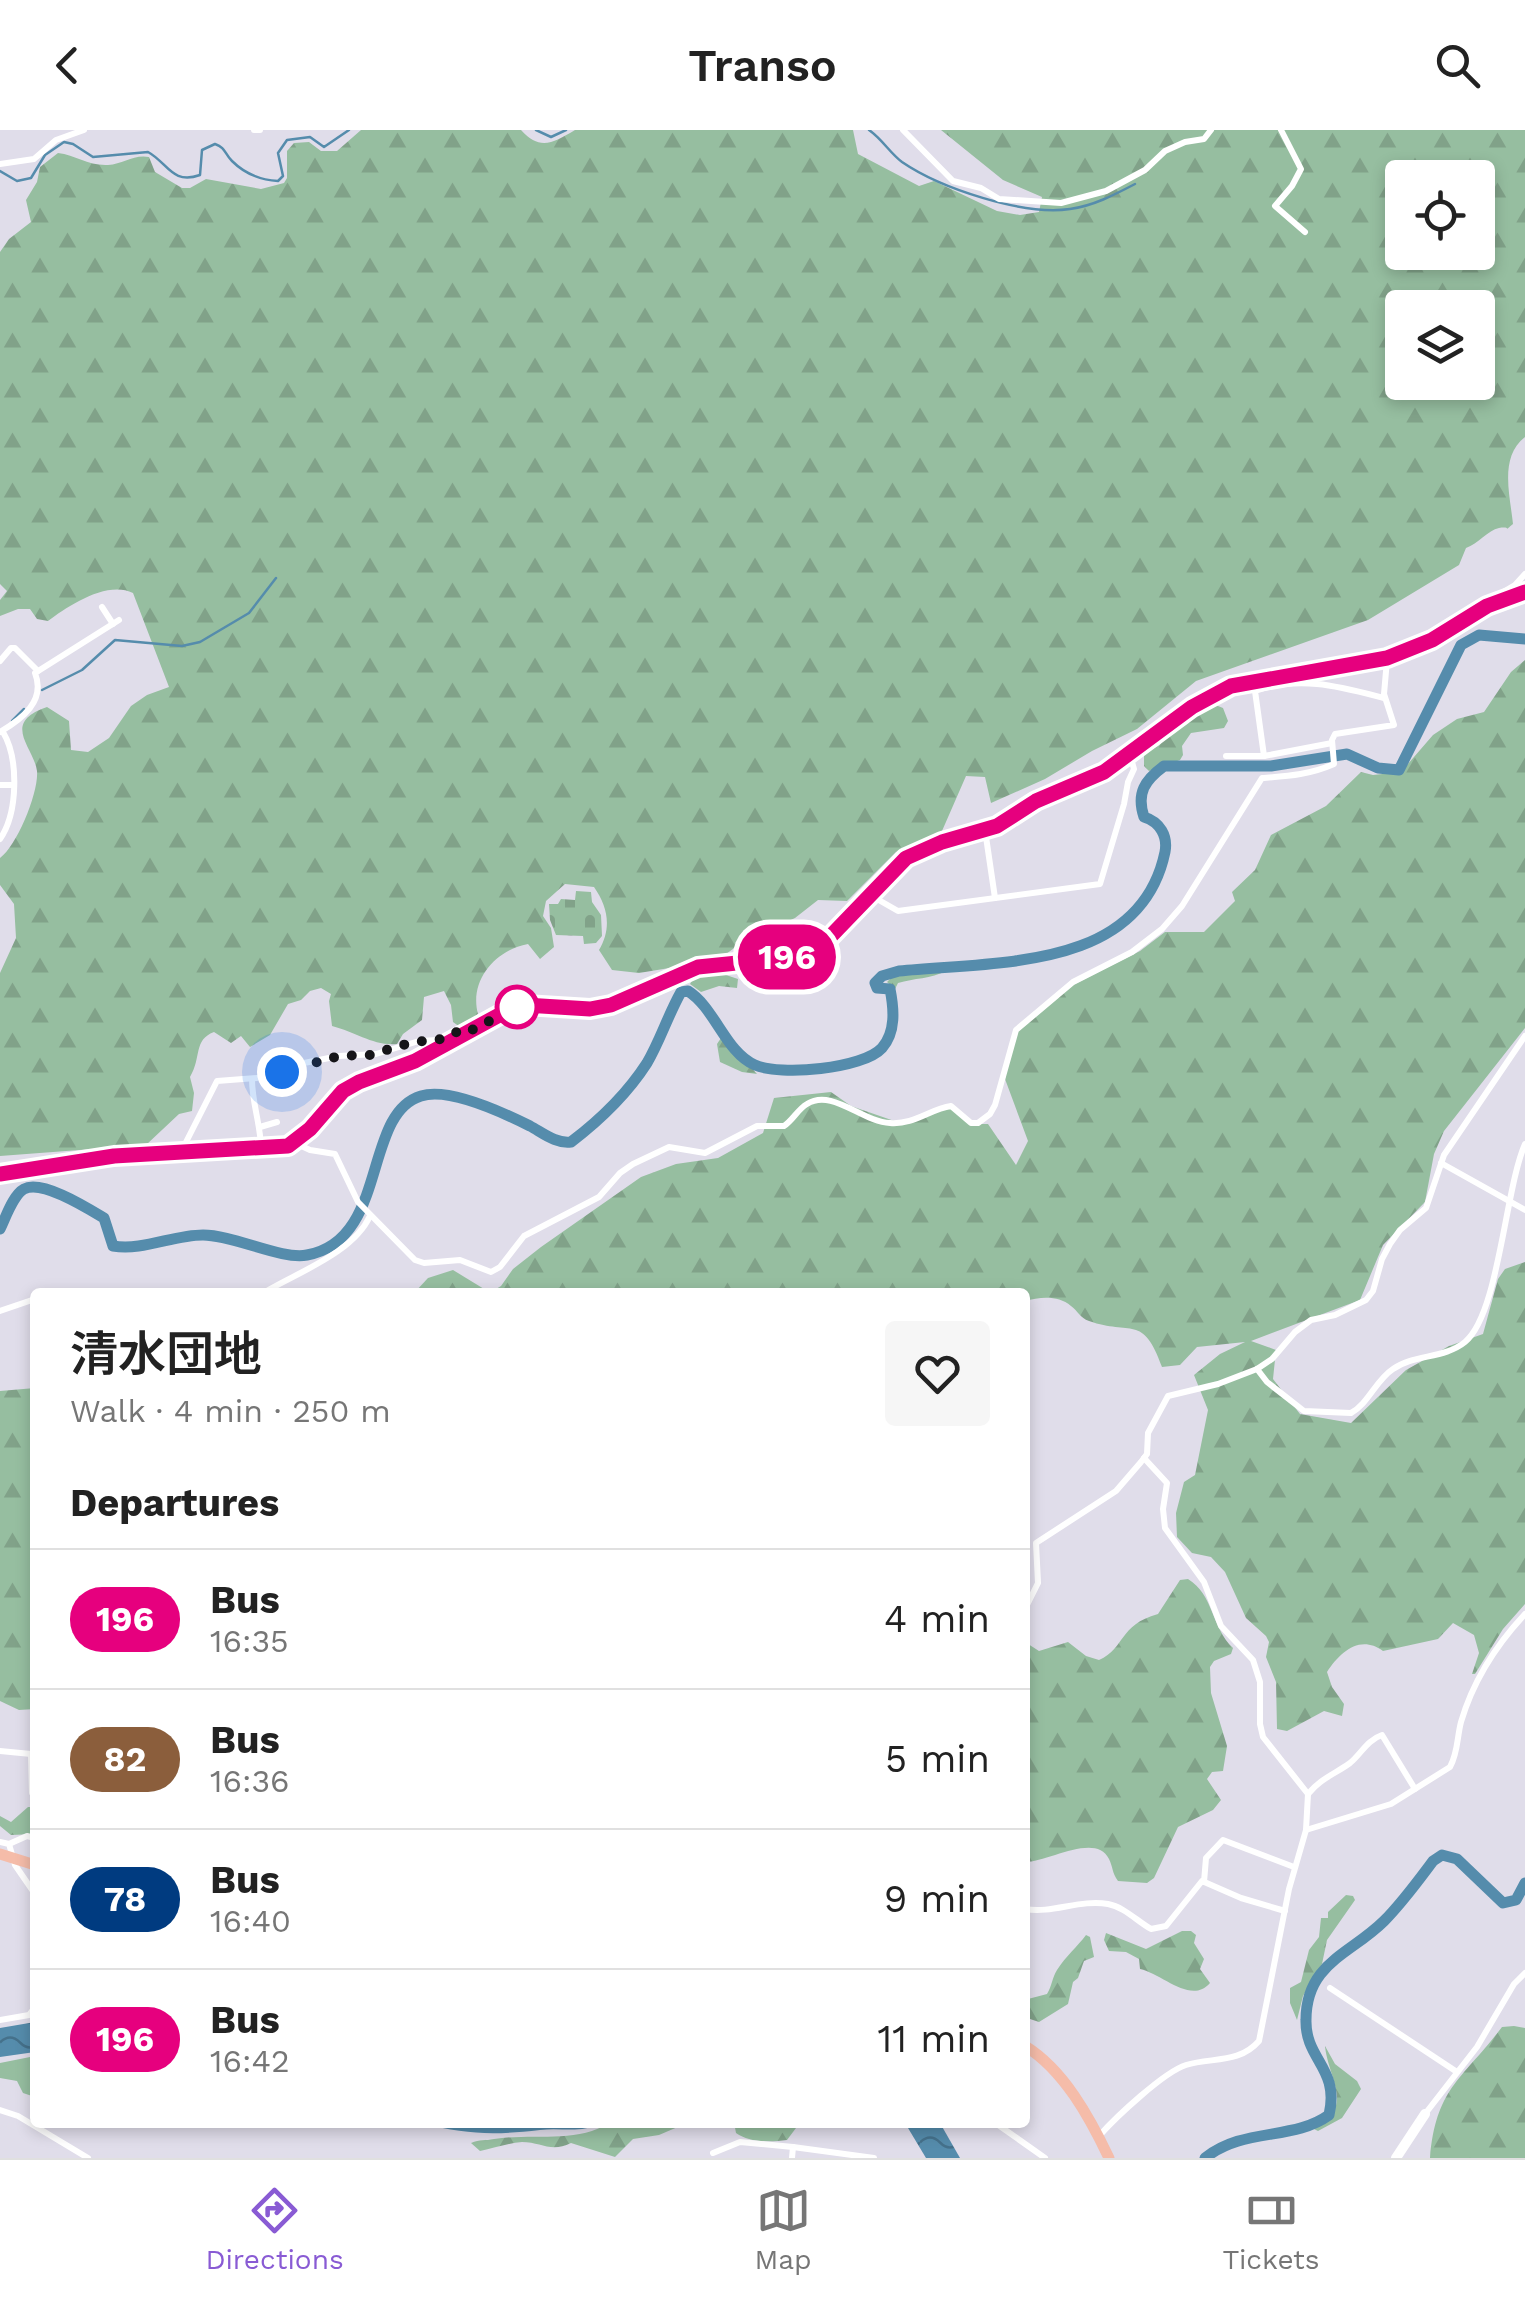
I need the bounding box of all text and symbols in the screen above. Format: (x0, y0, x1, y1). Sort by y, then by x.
icon: back (40, 38, 95, 93)
icon: search (1430, 38, 1485, 93)
text: Transo (688, 39, 837, 92)
map controls (1385, 160, 1495, 400)
button: locate (1385, 160, 1495, 270)
button: layers (1385, 290, 1495, 400)
line badge: 196 (730, 924, 844, 990)
text: 196 (758, 936, 816, 978)
unlabelled marker (496, 986, 538, 1028)
your location (257, 1047, 307, 1097)
button: heart (885, 1321, 990, 1426)
text: 清水団地 (70, 1326, 262, 1383)
text: Walk · 4 min · 250 m (70, 1392, 391, 1430)
text: Departures (70, 1481, 279, 1525)
text: Bus (210, 1578, 280, 1622)
text: 4 min (884, 1597, 990, 1641)
text: 196 (96, 1598, 154, 1640)
text: 16:35 (210, 1622, 289, 1660)
text: Bus (210, 1718, 280, 1762)
text: 5 min (885, 1737, 990, 1781)
text: 82 (104, 1738, 146, 1780)
text: 16:36 (210, 1762, 290, 1800)
text: Bus (210, 1858, 280, 1902)
text: 9 min (884, 1877, 990, 1921)
text: 78 (104, 1878, 146, 1920)
text: 16:40 (210, 1902, 291, 1940)
text: Bus (210, 1998, 280, 2042)
text: 11 min (878, 2017, 990, 2061)
text: 196 (96, 2018, 154, 2060)
text: 16:42 (210, 2042, 290, 2080)
tab: Directions (205, 2183, 344, 2276)
tab: Map (755, 2183, 812, 2276)
tab: Tickets (1222, 2183, 1320, 2276)

